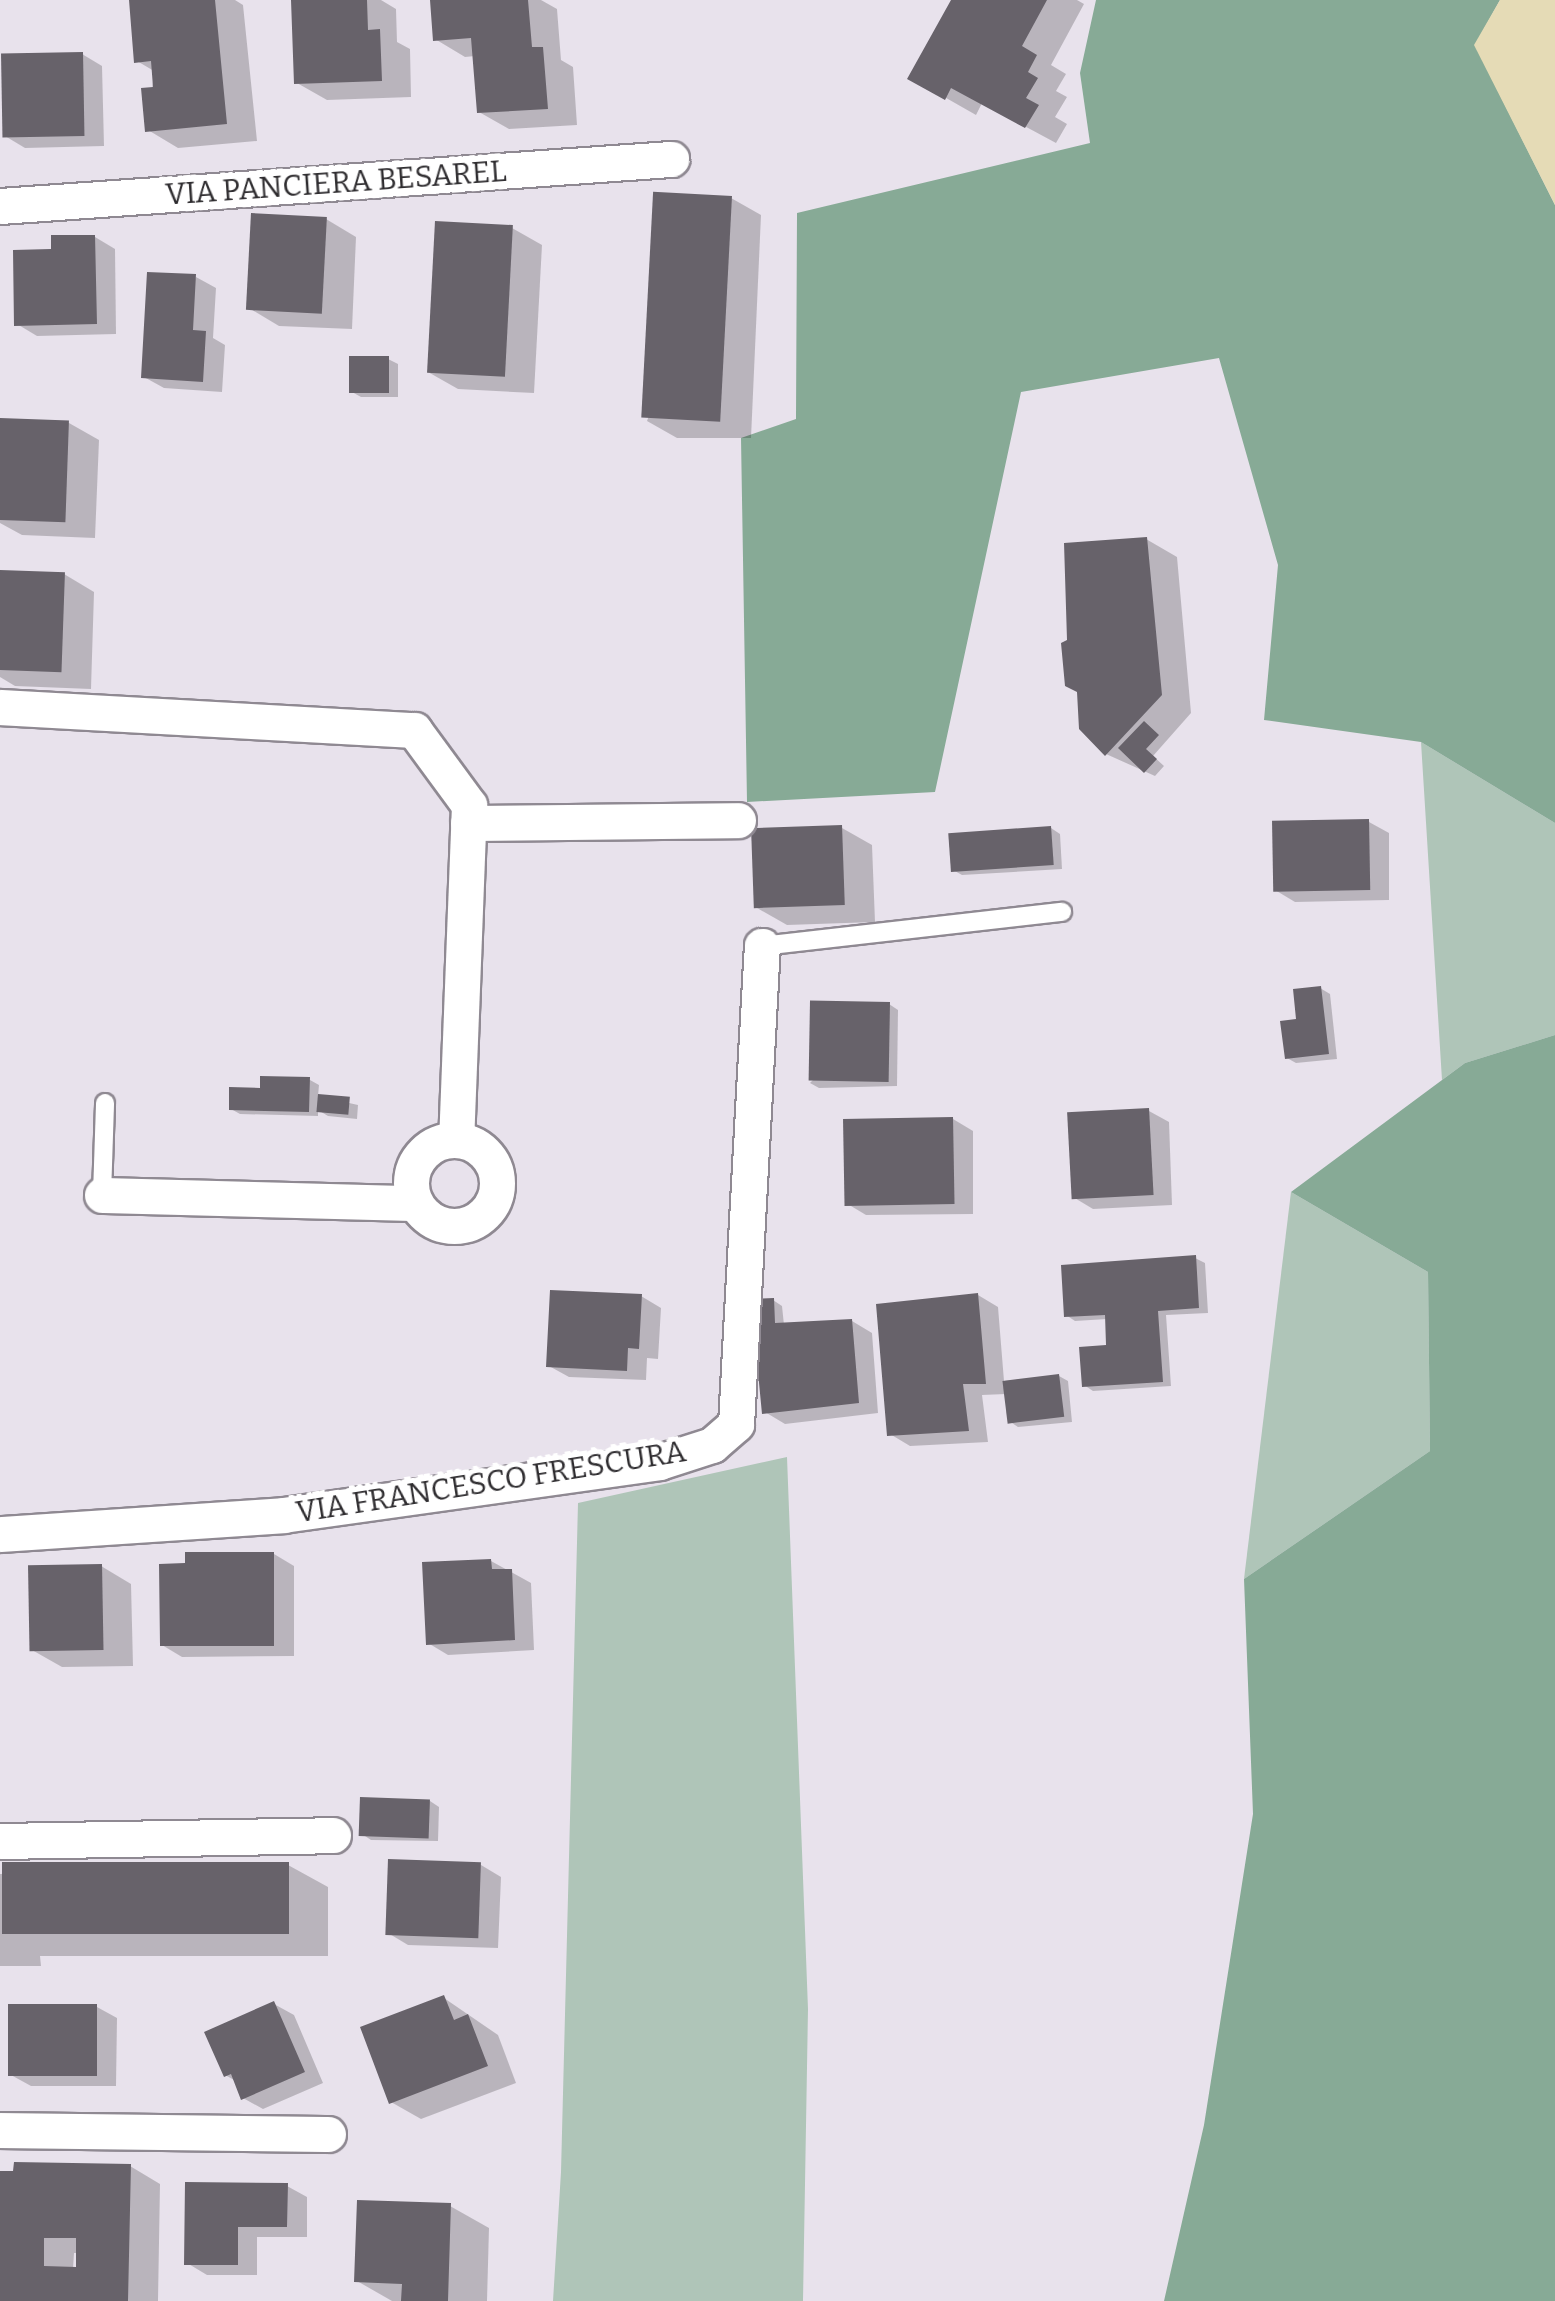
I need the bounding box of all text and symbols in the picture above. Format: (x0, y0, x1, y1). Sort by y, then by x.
street label: VIA PANCIERA BESAREL (164, 153, 508, 213)
street label: VIA FRANCESCO FRESCURA (293, 1433, 689, 1531)

